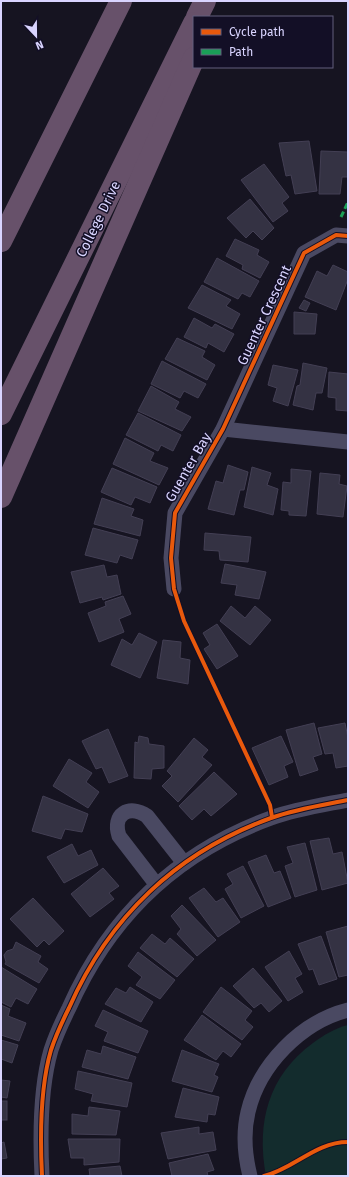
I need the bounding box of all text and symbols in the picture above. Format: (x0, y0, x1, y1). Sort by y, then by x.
north arrow (16, 16, 56, 56)
legend (193, 16, 333, 68)
text: Cycle path (229, 25, 285, 39)
text: N (34, 37, 45, 52)
text: Path (229, 45, 253, 59)
street label: College Drive (73, 178, 124, 260)
street label: Guenter Crescent (234, 262, 295, 368)
street label: Guenter Bay (162, 429, 215, 505)

